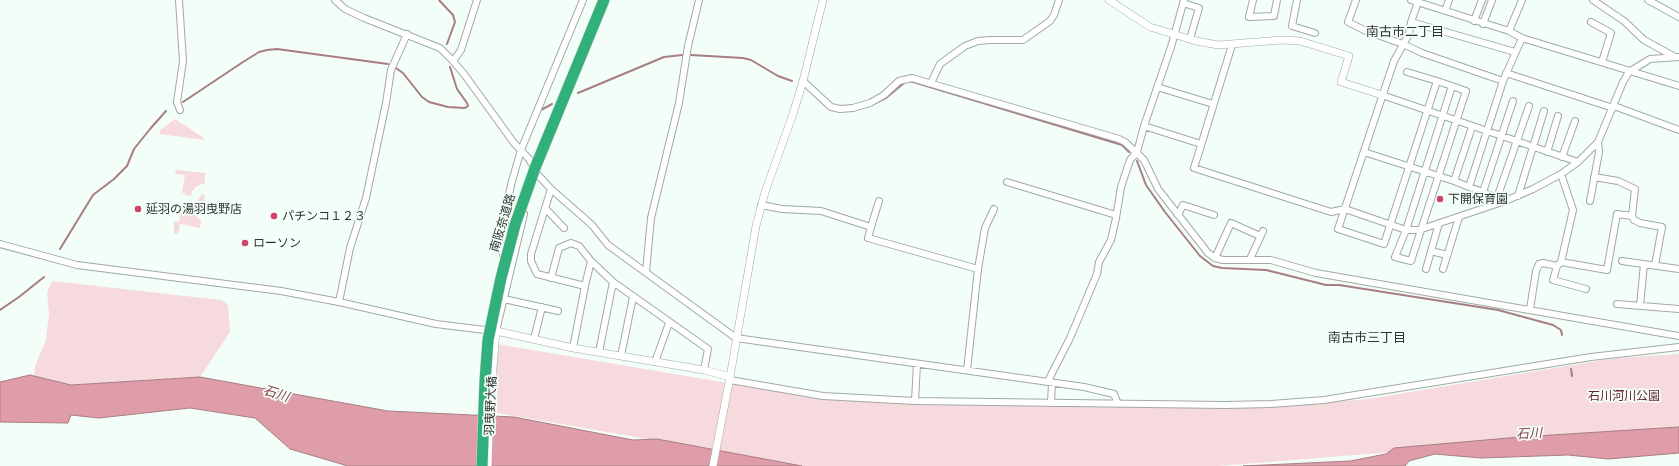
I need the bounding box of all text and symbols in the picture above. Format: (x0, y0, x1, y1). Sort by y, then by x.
district label: 南古市二丁目 (1366, 24, 1444, 40)
street label: 南阪奈道路 (487, 192, 519, 254)
place label: 下開保育園 (1448, 192, 1508, 206)
marker: 下開保育園 (1435, 194, 1445, 204)
place label: 延羽の湯羽曳野店 (146, 202, 242, 216)
marker: 延羽の湯羽曳野店 (133, 204, 143, 214)
place label: パチンコ１２３ (282, 209, 366, 223)
marker: パチンコ１２３ (269, 211, 279, 221)
place label: ローソン (253, 236, 301, 250)
marker: ローソン (240, 238, 250, 248)
district label: 南古市三丁目 (1328, 330, 1406, 346)
street label: 羽曳野大橋 (482, 376, 500, 436)
water label: 石川 (261, 383, 291, 405)
park label: 石川河川公園 (1588, 389, 1660, 403)
water label: 石川 (1516, 426, 1542, 442)

